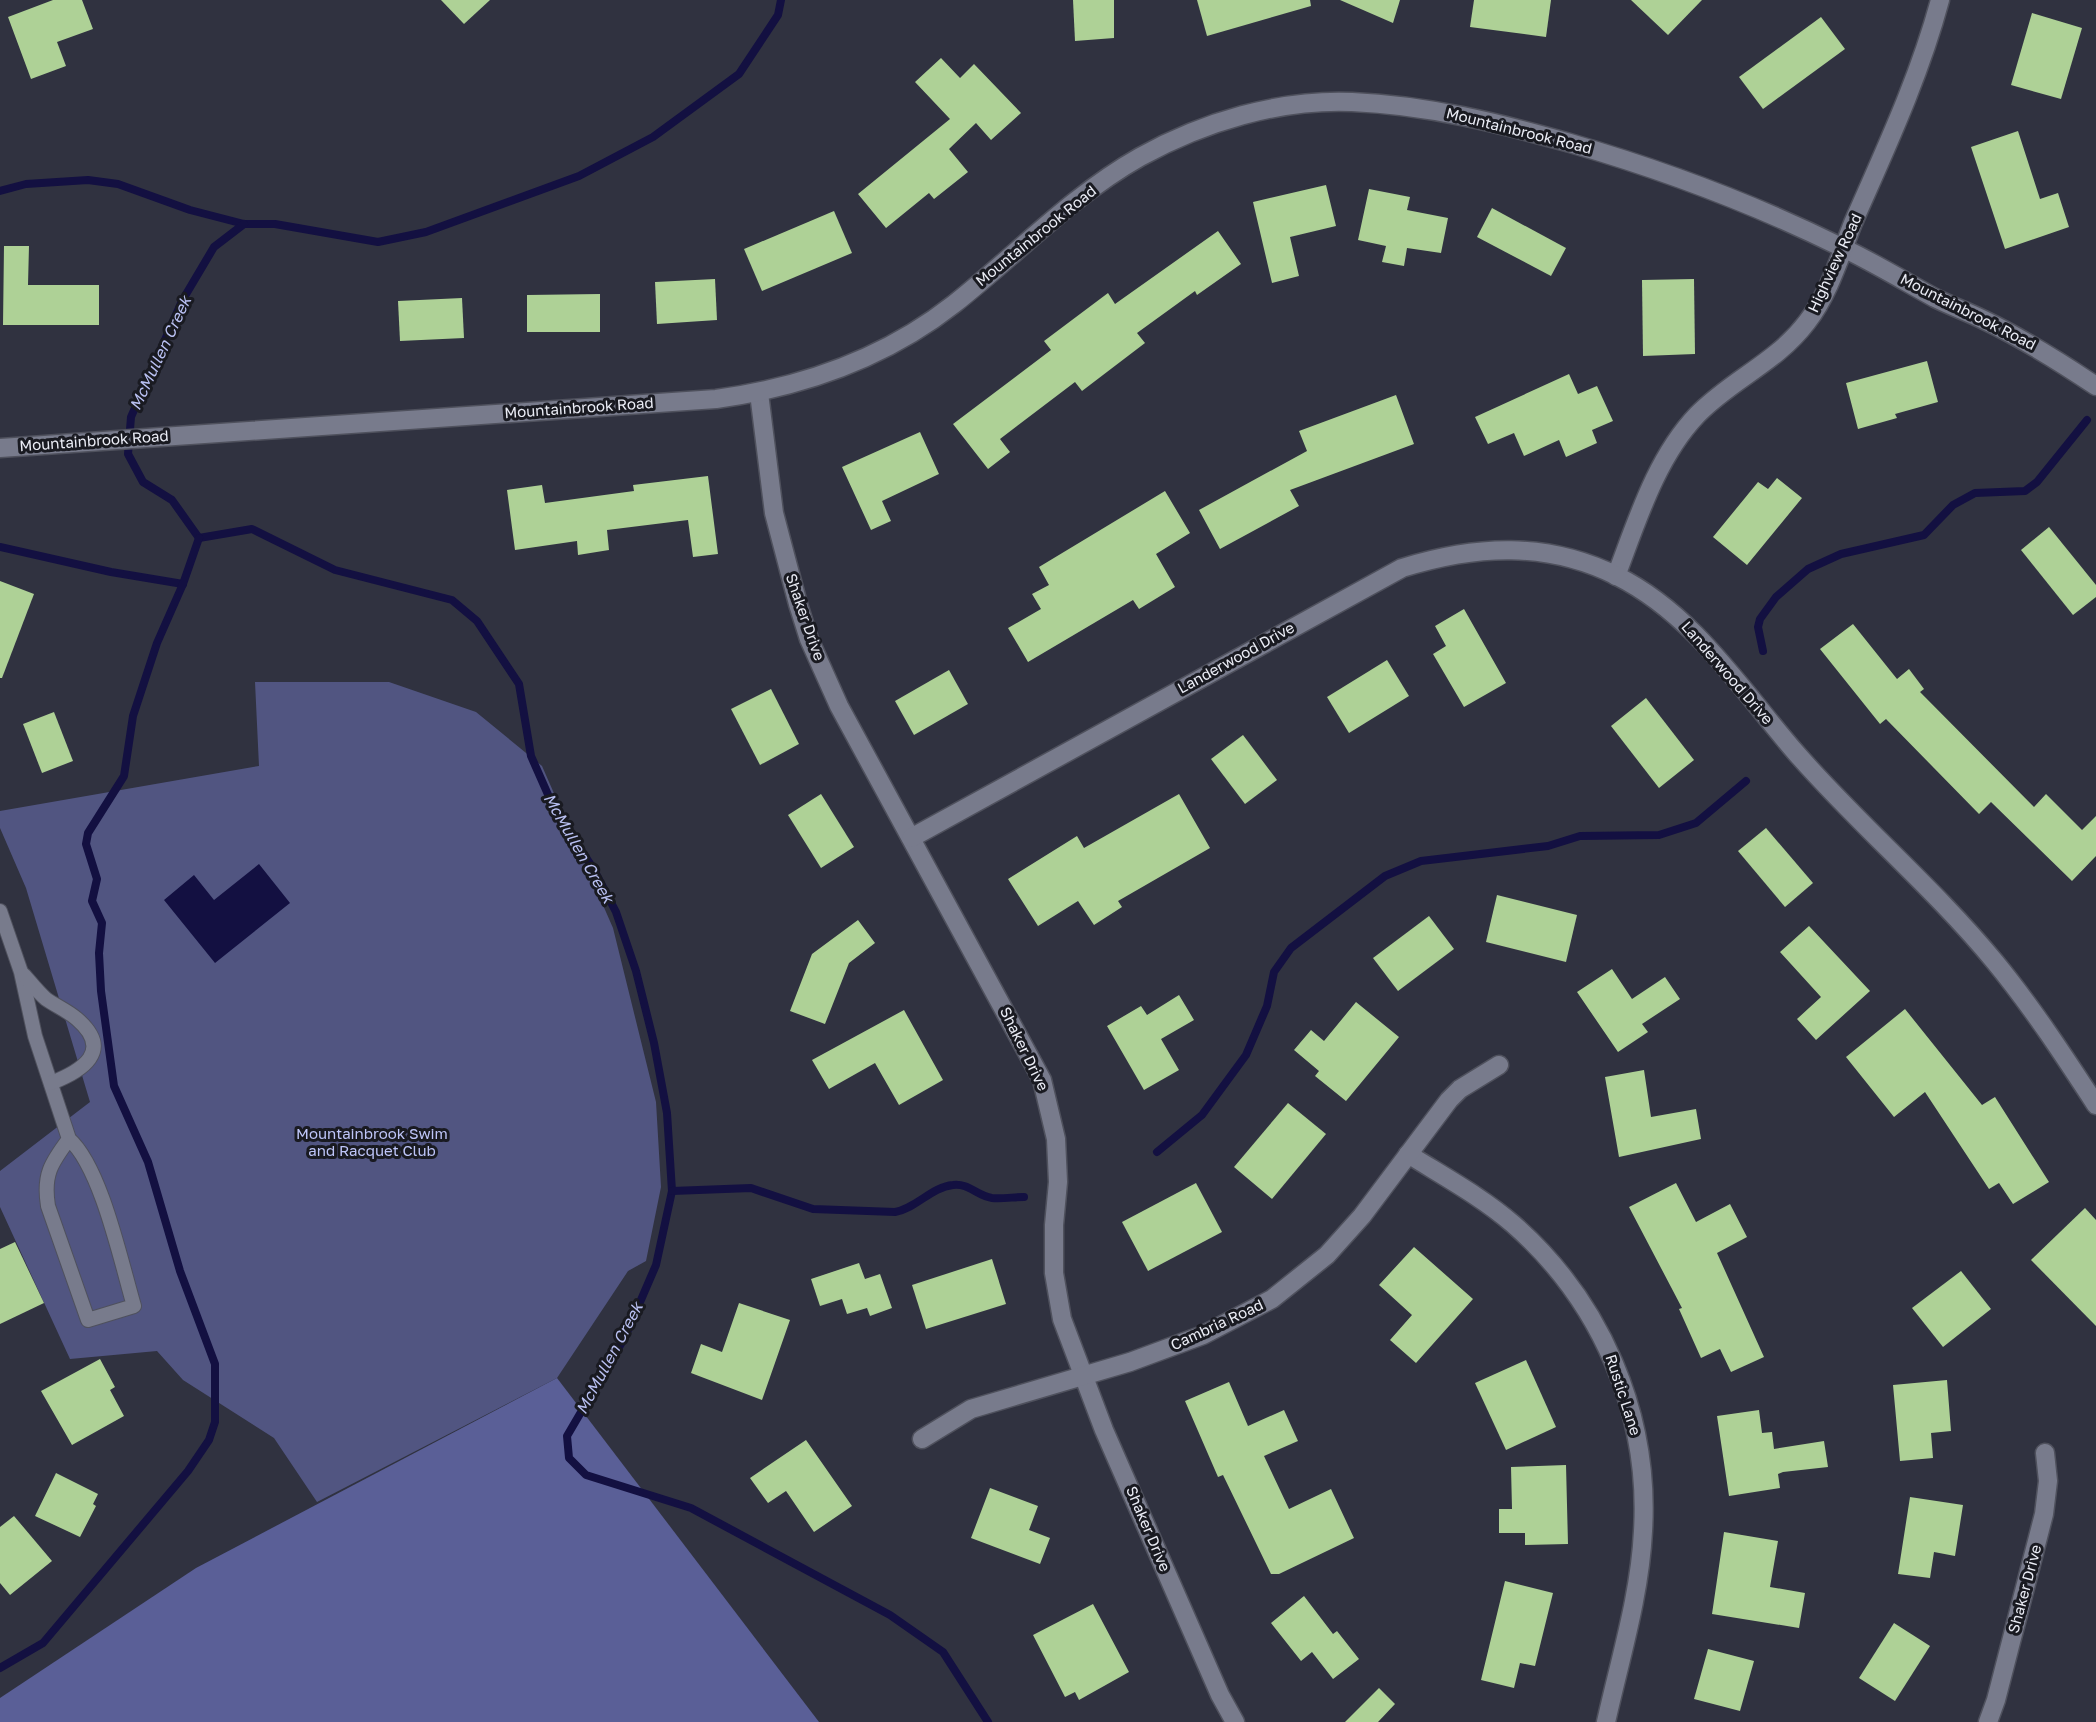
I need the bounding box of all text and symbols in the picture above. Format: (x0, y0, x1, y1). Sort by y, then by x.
street label: Mountainbrook Road (1444, 103, 1594, 157)
street label: Mountainbrook Road (972, 181, 1099, 289)
street label: Highview Road (1803, 210, 1865, 315)
street label: Mountainbrook Road (1898, 269, 2039, 353)
water label: McMullen Creek (125, 291, 196, 413)
street label: Mountainbrook Road (504, 393, 654, 421)
street label: Mountainbrook Road (19, 426, 169, 454)
street label: Shaker Drive (783, 571, 829, 663)
street label: Landerwood Drive (1174, 617, 1297, 697)
street label: Landerwood Drive (1678, 617, 1778, 728)
water label: McMullen Creek (539, 789, 620, 908)
street label: Shaker Drive (997, 1004, 1053, 1094)
park label: Mountainbrook Swim and Racquet Club (296, 1124, 448, 1159)
street label: Cambria Road (1167, 1295, 1266, 1353)
water label: McMullen Creek (571, 1297, 648, 1417)
street label: Rustic Lane (1602, 1352, 1646, 1438)
street label: Shaker Drive (1123, 1483, 1175, 1574)
street label: Shaker Drive (2004, 1542, 2045, 1635)

